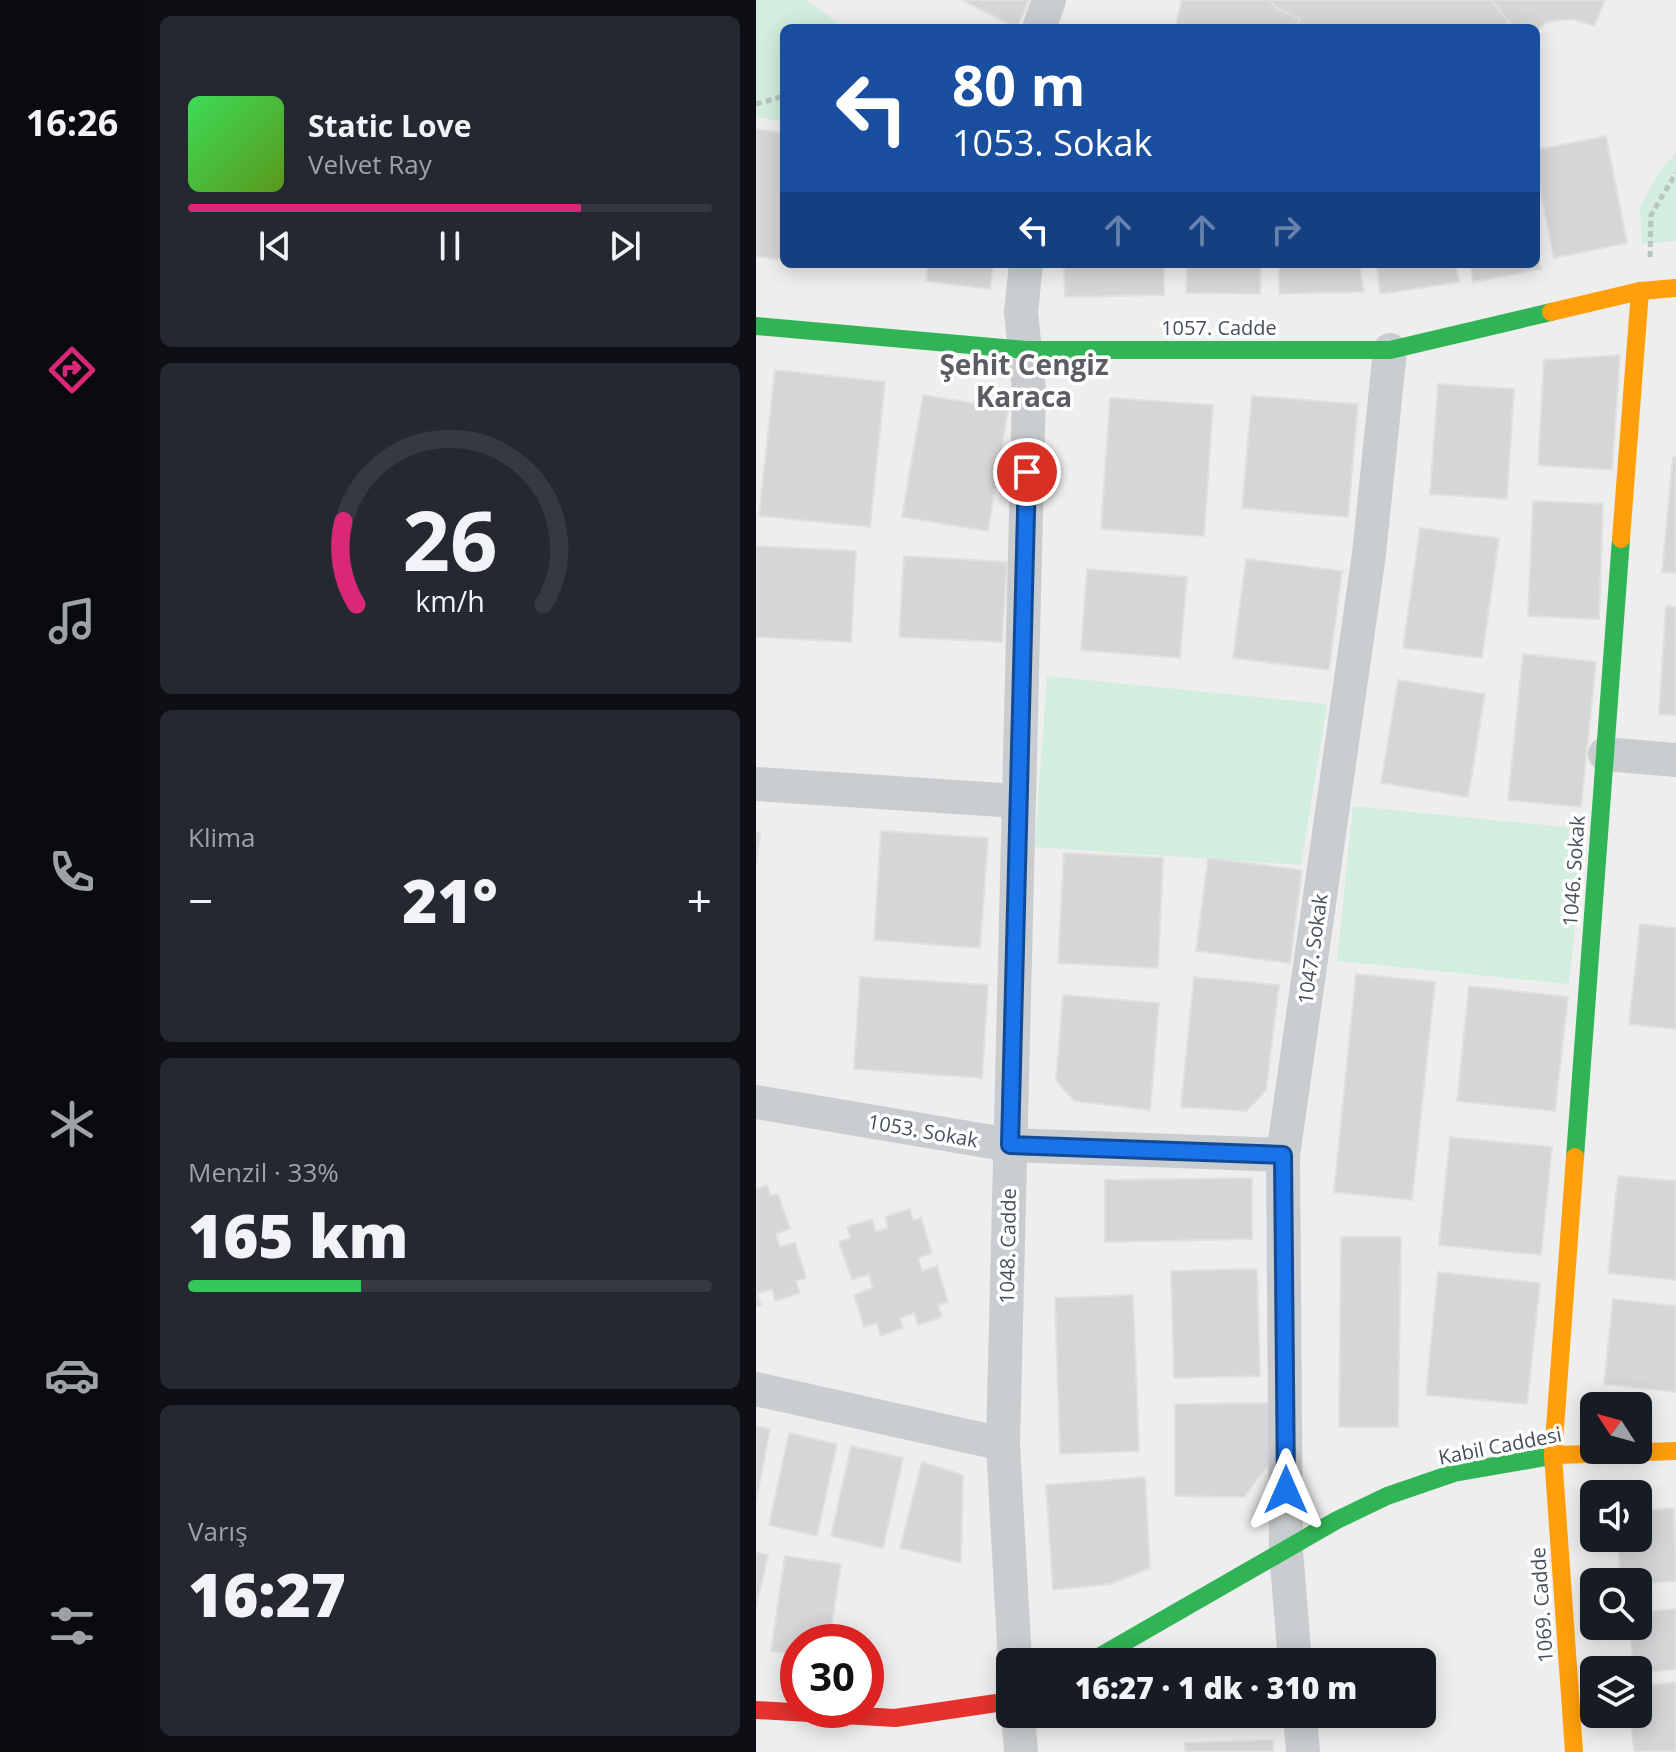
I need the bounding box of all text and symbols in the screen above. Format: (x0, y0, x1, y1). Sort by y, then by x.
text: 80 m (952, 46, 1086, 122)
icon: left (820, 56, 924, 160)
text: 16:26 (26, 98, 118, 147)
text: Static Love (308, 105, 471, 146)
text: 1053. Sokak (952, 118, 1152, 167)
text: Velvet Ray (308, 146, 432, 182)
icon: left (1012, 208, 1056, 252)
icon: ahead (1096, 208, 1140, 252)
icon: ahead (1180, 208, 1224, 252)
icon: right (1264, 208, 1308, 252)
icon: previous (253, 224, 297, 268)
icon: pause (428, 224, 472, 268)
icon: next (603, 224, 647, 268)
street label: 1057. Cadde (1161, 314, 1277, 341)
icon: directions (44, 342, 100, 398)
district label: Şehit Cengiz Karaca (939, 345, 1109, 415)
pin (993, 438, 1061, 506)
icon: arrive (1005, 450, 1049, 494)
text: 26 (402, 481, 498, 594)
text: km/h (415, 581, 485, 620)
icon: music (44, 593, 100, 649)
street label: 1046. Sokak (1556, 814, 1591, 927)
text: Klima (188, 819, 256, 855)
icon: phone (44, 844, 100, 900)
text: 21° (402, 859, 498, 941)
text: − (188, 870, 213, 930)
text: + (687, 870, 712, 930)
street label: 1047. Sokak (1291, 891, 1334, 1006)
icon: climate (44, 1096, 100, 1152)
street label: 1053. Sokak (866, 1108, 981, 1154)
text: Menzil · 33% (188, 1154, 339, 1190)
street label: 1048. Cadde (993, 1188, 1022, 1304)
text: 165 km (188, 1194, 409, 1276)
icon: car (44, 1347, 100, 1403)
north arrow (1580, 1392, 1652, 1464)
map controls (1580, 1392, 1652, 1728)
street label: Kabil Caddesi (1436, 1420, 1564, 1471)
position arrow (1244, 1448, 1328, 1532)
button: sound (1580, 1480, 1652, 1552)
text: Varış (188, 1513, 248, 1549)
street label: 1069. Cadde (1524, 1546, 1559, 1664)
text: 16:27 (188, 1553, 346, 1635)
button: search (1580, 1568, 1652, 1640)
icon: filters (44, 1598, 100, 1654)
speed limit sign: 30 (780, 1624, 884, 1728)
button: layers (1580, 1656, 1652, 1728)
text: 16:27 · 1 dk · 310 m (1075, 1667, 1357, 1708)

